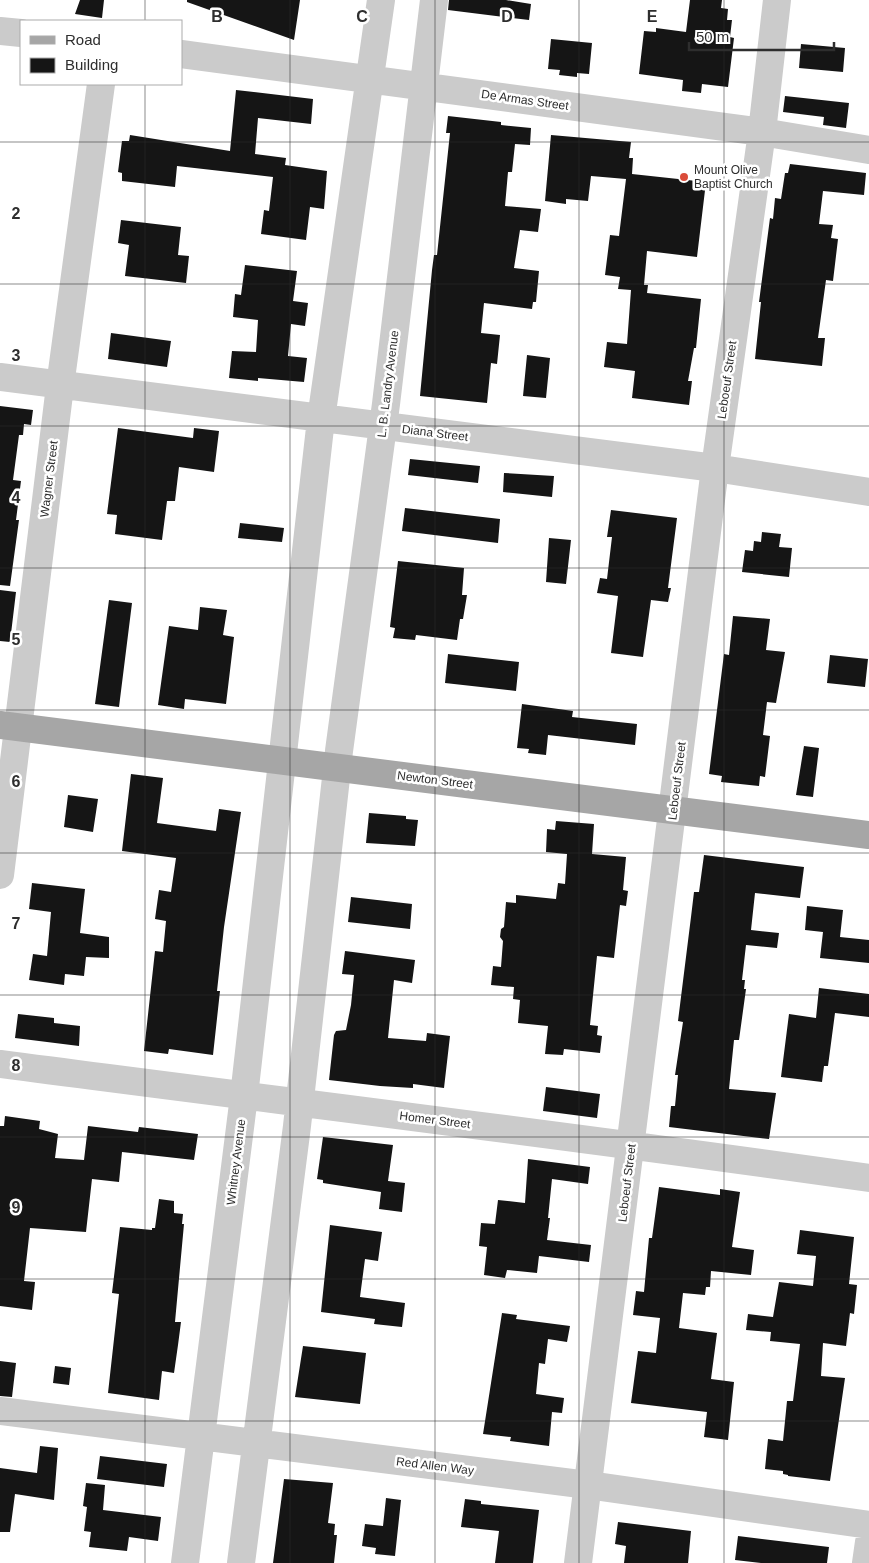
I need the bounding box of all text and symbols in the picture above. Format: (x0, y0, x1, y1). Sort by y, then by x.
text: B (211, 8, 223, 25)
text: C (356, 8, 368, 25)
text: D (501, 8, 513, 25)
text: E (647, 8, 658, 25)
legend (20, 20, 182, 85)
scale bar (689, 20, 834, 52)
text: 50 m (696, 28, 729, 45)
text: Road (65, 31, 101, 48)
text: Building (65, 56, 118, 73)
street label: De Armas Street (480, 87, 570, 113)
place label: Mount Olive Baptist Church (694, 163, 773, 191)
marker: Mount Olive Baptist Church (678, 171, 690, 183)
text: 2 (12, 205, 21, 222)
street label: L. B. Landry Avenue (374, 329, 402, 438)
street label: Leboeuf Street (715, 339, 740, 420)
text: 3 (12, 347, 21, 364)
street label: Diana Street (401, 422, 470, 444)
street label: Wagner Street (37, 439, 61, 518)
text: 4 (12, 489, 21, 506)
text: 5 (12, 631, 21, 648)
street label: Leboeuf Street (665, 740, 689, 821)
street label: Newton Street (396, 768, 474, 792)
text: 6 (12, 773, 21, 790)
text: 7 (12, 915, 21, 932)
text: 8 (12, 1057, 21, 1074)
street label: Homer Street (399, 1109, 472, 1131)
street label: Whitney Avenue (224, 1118, 248, 1206)
street label: Leboeuf Street (615, 1142, 639, 1223)
text: 9 (12, 1199, 21, 1216)
street label: Red Allen Way (395, 1454, 475, 1478)

